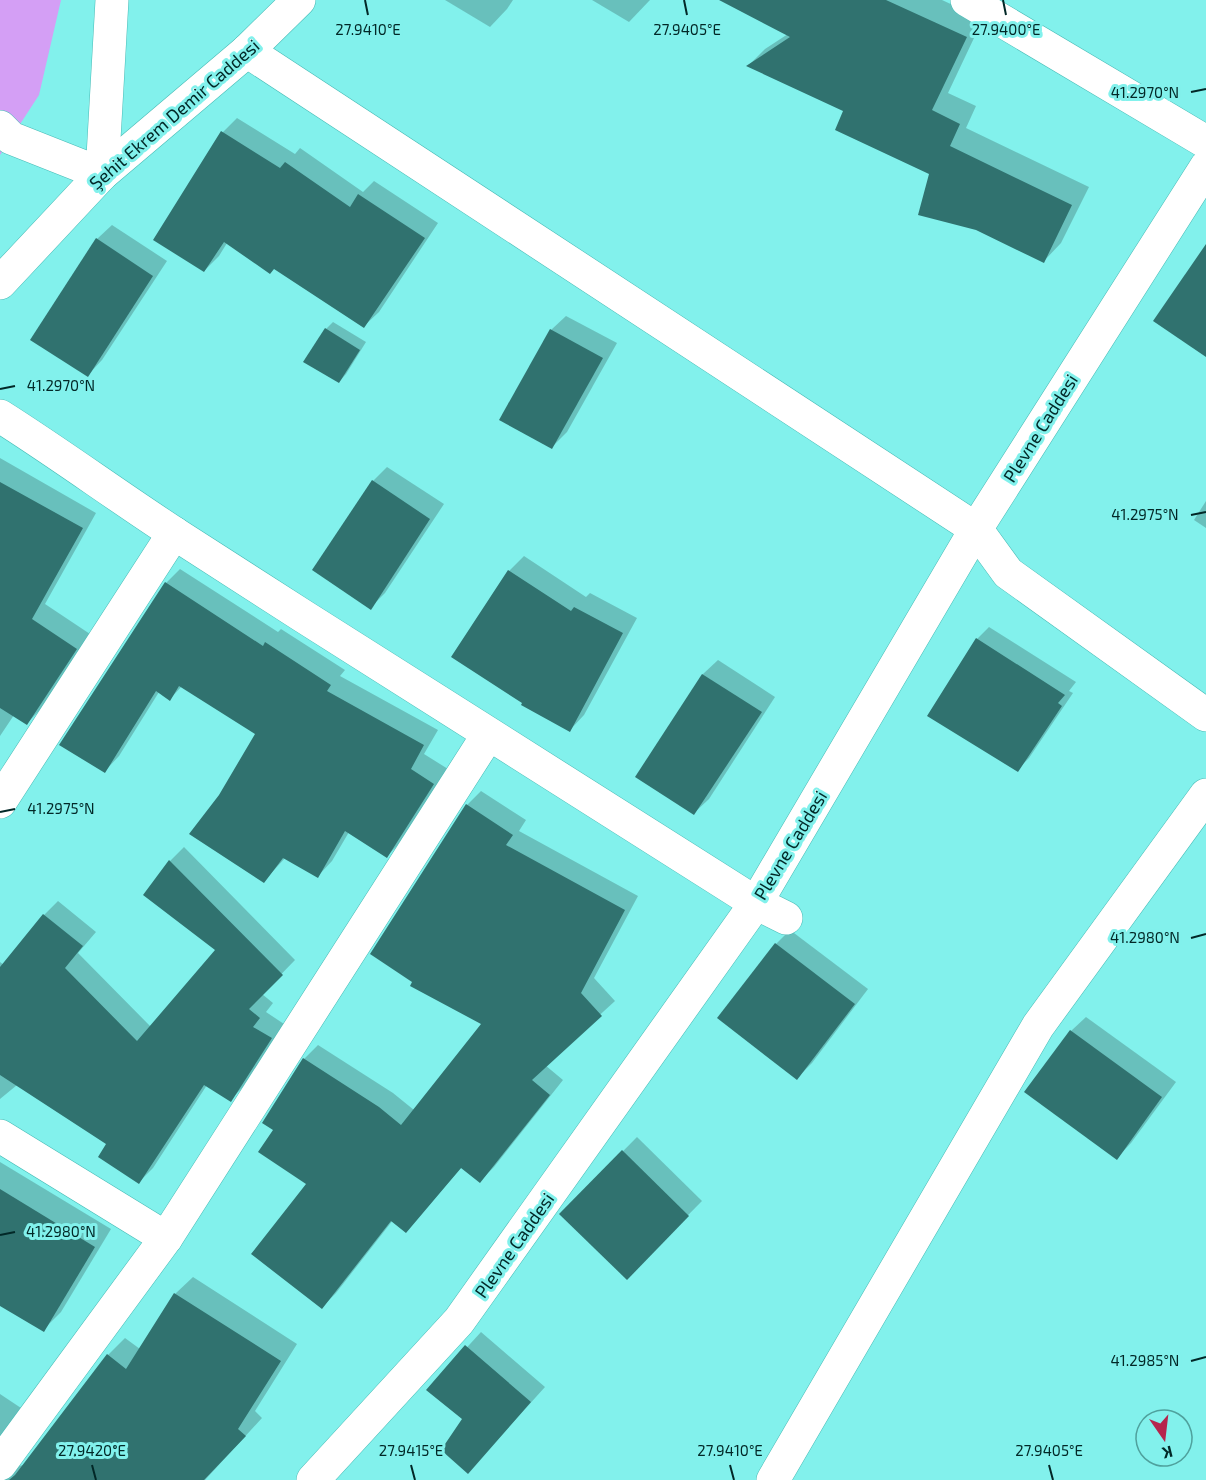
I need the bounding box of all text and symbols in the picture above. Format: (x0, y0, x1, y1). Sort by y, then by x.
text: 27.9410°E (335, 20, 401, 38)
text: 27.9405°E (653, 20, 721, 38)
text: 27.9400°E (972, 20, 1040, 38)
street label: Şehit Ekrem Demir Caddesi (85, 34, 264, 195)
text: 41.2970°N (1111, 83, 1179, 101)
street label: Plevne Caddesi (998, 370, 1082, 486)
text: 41.2970°N (27, 376, 95, 394)
text: 41.2975°N (1111, 505, 1179, 523)
street label: Plevne Caddesi (749, 786, 831, 904)
text: 41.2975°N (27, 799, 95, 817)
text: 41.2980°N (1110, 928, 1180, 946)
street label: Plevne Caddesi (470, 1188, 558, 1302)
text: 41.2980°N (26, 1222, 96, 1240)
text: 41.2985°N (1111, 1351, 1179, 1369)
north arrow (1134, 1408, 1194, 1468)
text: 27.9420°E (58, 1441, 126, 1459)
text: 27.9415°E (379, 1441, 443, 1459)
text: 27.9410°E (697, 1441, 763, 1459)
text: 27.9405°E (1015, 1441, 1083, 1459)
text: K (1160, 1443, 1175, 1464)

